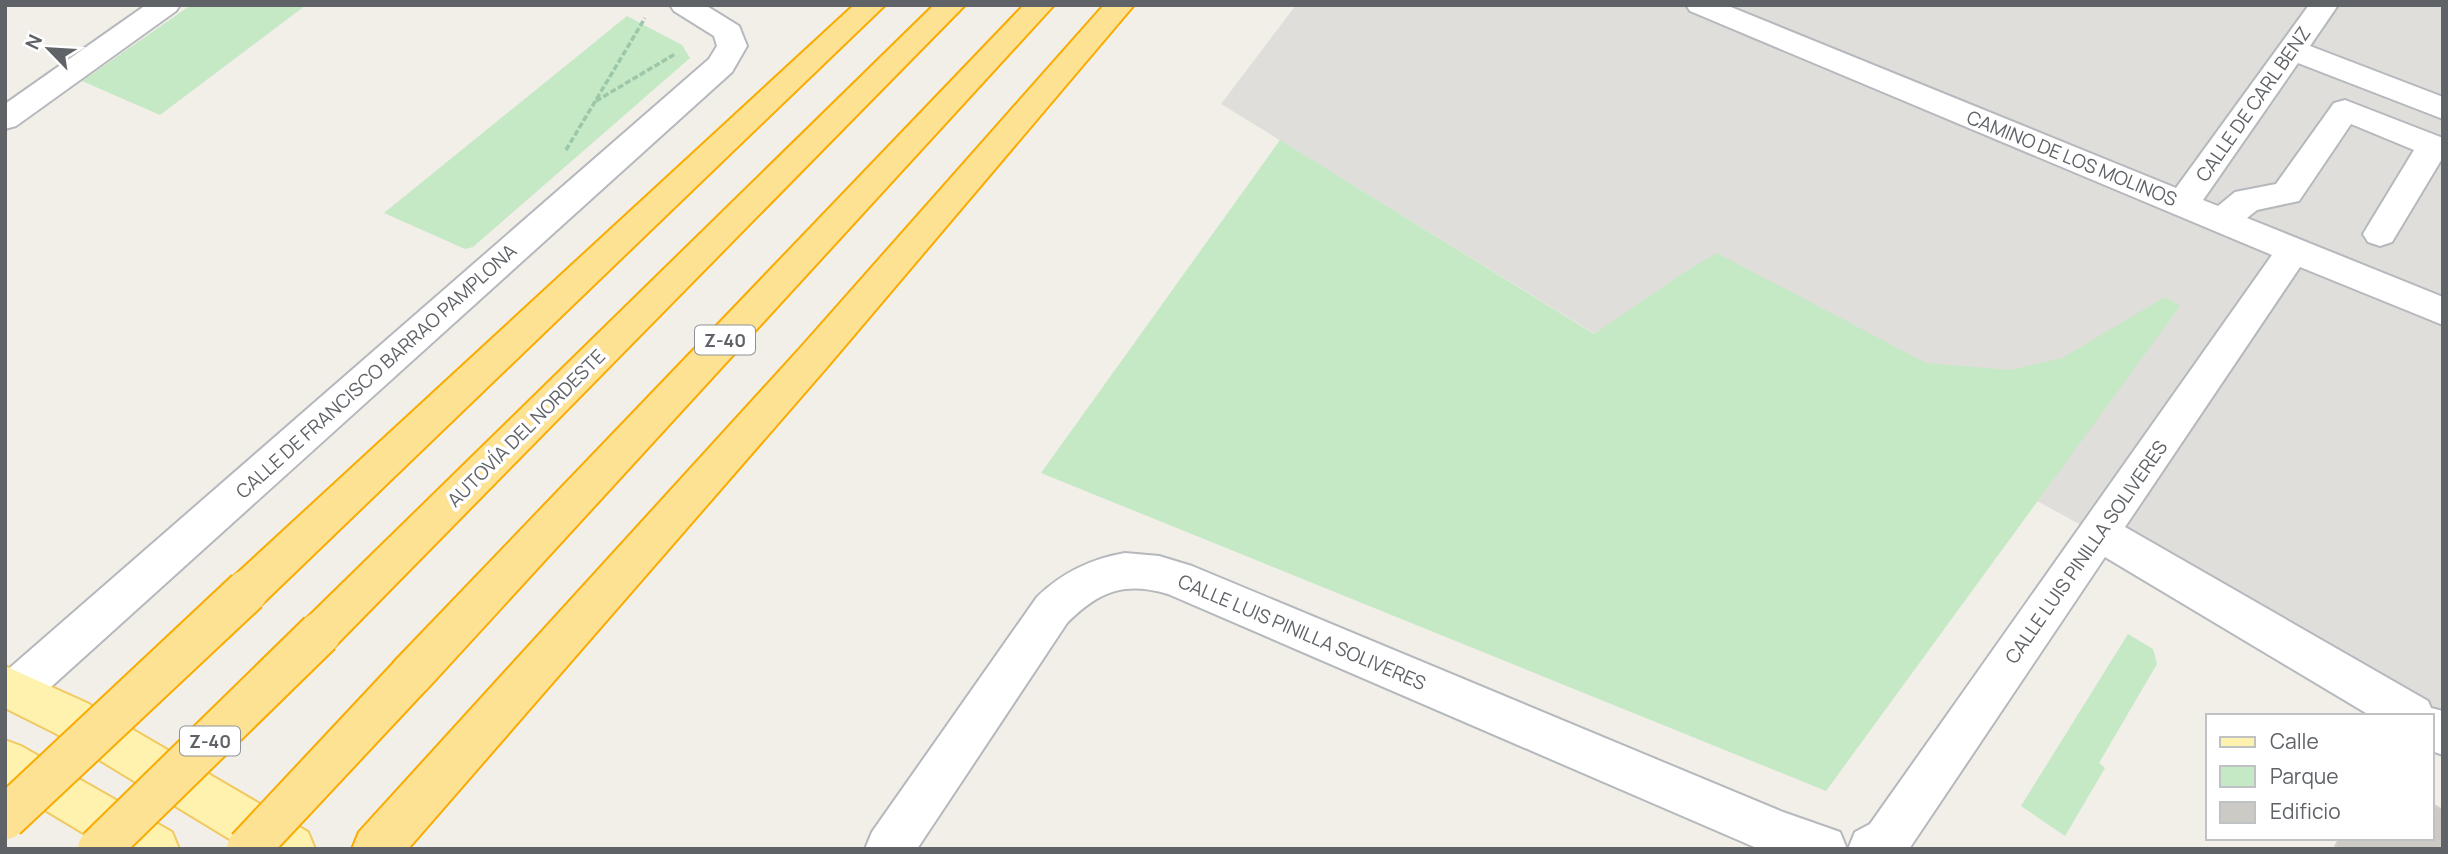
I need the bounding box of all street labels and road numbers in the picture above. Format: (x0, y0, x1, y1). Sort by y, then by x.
street label: CALLE DE CARL BENZ (2190, 21, 2316, 187)
street label: CAMINO DE LOS MOLINOS (1963, 104, 2181, 212)
street label: CALLE DE FRANCISCO BARRAO PAMPLONA (230, 238, 522, 504)
road number: Z-40 (695, 326, 755, 354)
street label: AUTOVÍA DEL NORDESTE (441, 343, 611, 513)
street label: CALLE LUIS PINILLA SOLIVERES (1999, 435, 2173, 669)
street label: CALLE LUIS PINILLA SOLIVERES (1174, 568, 1430, 696)
road number: Z-40 (180, 726, 240, 756)

